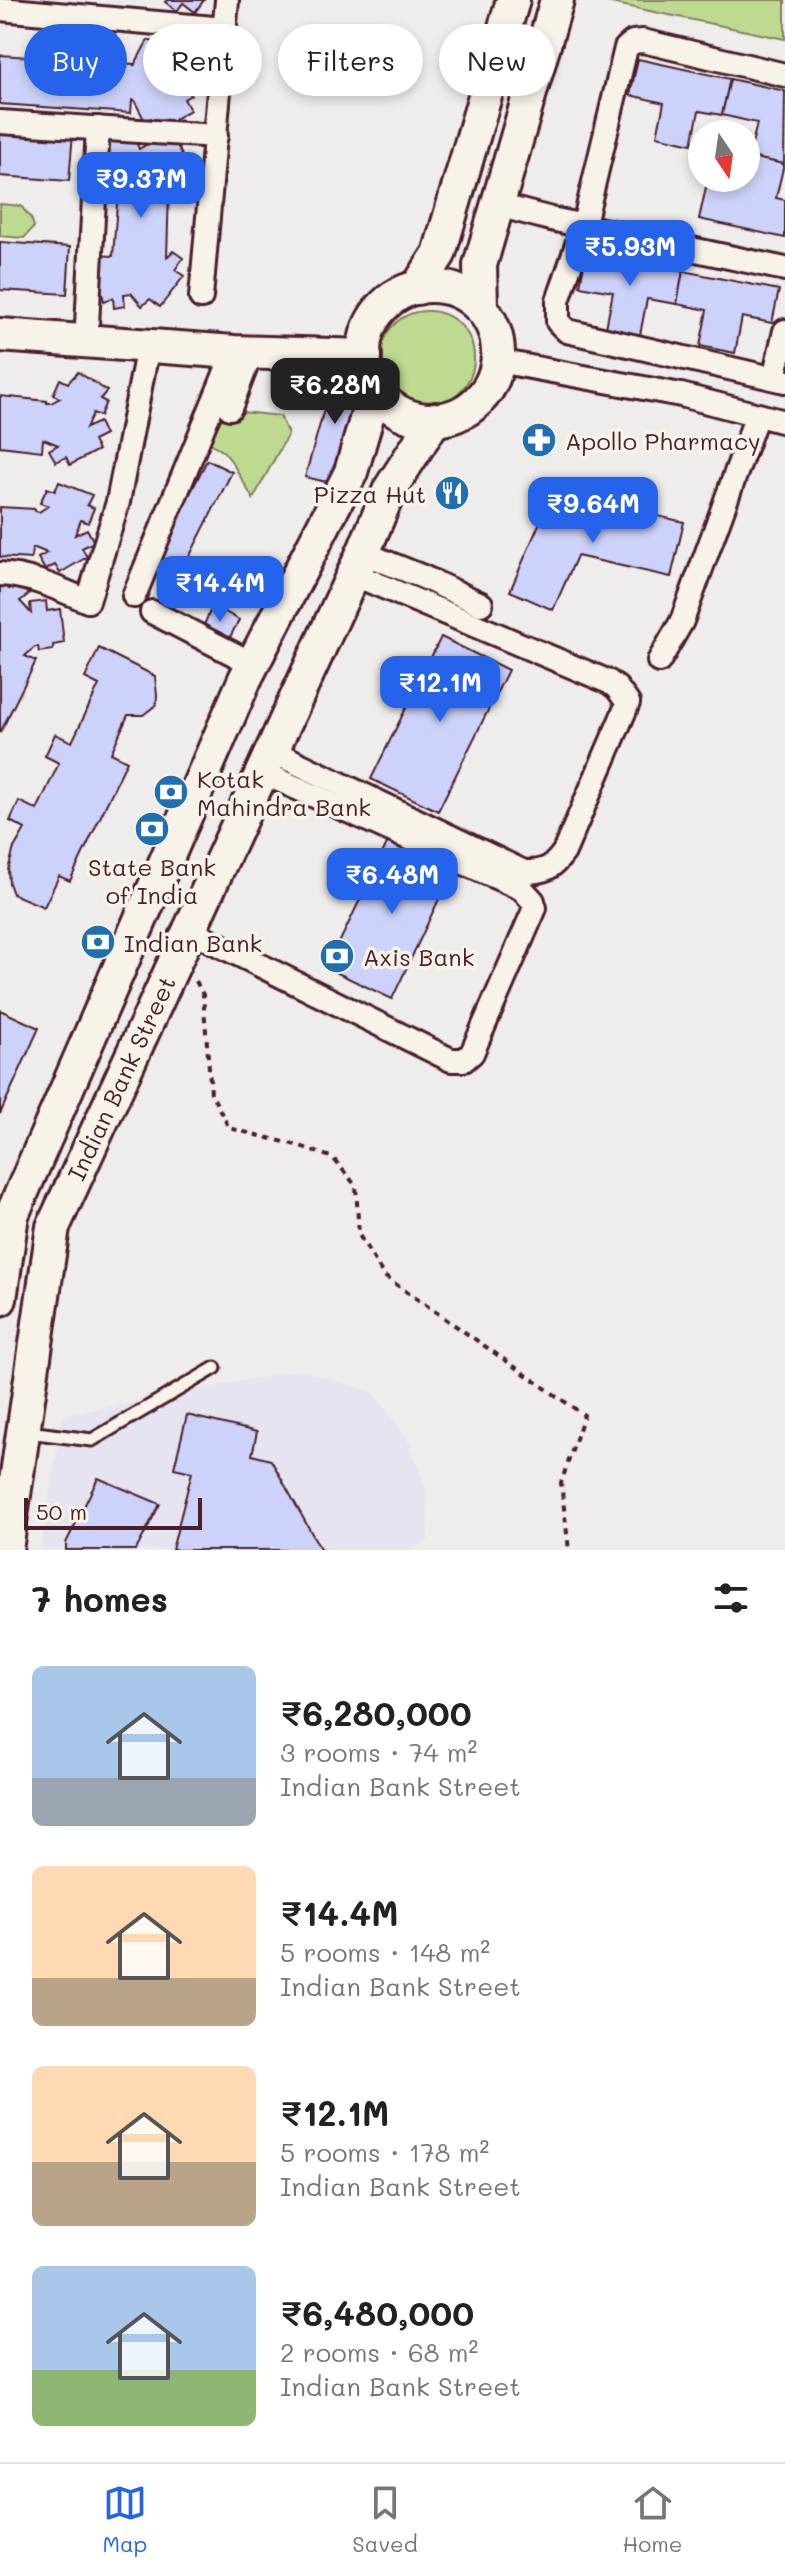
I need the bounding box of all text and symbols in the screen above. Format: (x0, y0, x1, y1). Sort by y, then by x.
chip: Buy (24, 24, 127, 96)
chip: Rent (143, 24, 262, 96)
chip: Filters (278, 24, 423, 96)
chip: New (439, 24, 555, 96)
north arrow (688, 120, 760, 192)
map controls (688, 120, 760, 192)
pin: ₹9.37M (76, 152, 206, 220)
text: ₹9.37M (95, 161, 187, 195)
pin: ₹5.93M (565, 220, 695, 288)
text: ₹5.93M (584, 229, 676, 263)
pin: ₹6.28M (270, 358, 400, 426)
text: ₹6.28M (289, 367, 381, 401)
pharmacy icon: Apollo Pharmacy (520, 421, 558, 459)
place label: Apollo Pharmacy (565, 425, 761, 456)
restaurant icon: Pizza Hut (433, 474, 471, 512)
pin: ₹9.64M (528, 477, 658, 545)
place label: Pizza Hut (314, 478, 426, 509)
text: ₹9.64M (546, 486, 640, 520)
pin: ₹14.4M (155, 556, 285, 624)
text: ₹14.4M (175, 565, 265, 599)
pin: ₹12.1M (375, 656, 505, 724)
text: ₹12.1M (398, 665, 482, 699)
place label: Kotak Mahindra Bank (197, 763, 371, 822)
bank icon: Kotak Mahindra Bank (152, 773, 190, 811)
bank icon: State Bank of India (133, 810, 171, 848)
pin: ₹6.48M (327, 848, 457, 916)
place label: State Bank of India (88, 851, 216, 910)
text: ₹6.48M (345, 857, 439, 891)
bank icon: Indian Bank (79, 923, 117, 961)
place label: Indian Bank (124, 927, 262, 958)
bank icon: Axis Bank (318, 937, 356, 975)
place label: Axis Bank (363, 941, 474, 972)
street label: Indian Bank Street (60, 971, 182, 1185)
scale bar (24, 1494, 202, 1530)
text: 50 m (36, 1497, 87, 1526)
text: 7 homes (32, 1576, 168, 1621)
icon: filters (709, 1576, 753, 1620)
text: ₹6,280,000 (280, 1690, 472, 1735)
icon: home (96, 1698, 192, 1794)
text: 3 rooms · 74 m² (280, 1735, 477, 1769)
text: Indian Bank Street (280, 1769, 521, 1803)
text: ₹14.4M (280, 1890, 399, 1935)
icon: home (96, 1898, 192, 1994)
text: 5 rooms · 148 m² (280, 1935, 490, 1969)
text: Indian Bank Street (280, 1969, 521, 2003)
text: ₹12.1M (280, 2090, 390, 2135)
icon: home (96, 2098, 192, 2194)
text: 5 rooms · 178 m² (280, 2135, 489, 2169)
text: Indian Bank Street (280, 2169, 521, 2203)
text: ₹6,480,000 (280, 2290, 474, 2335)
icon: home (96, 2298, 192, 2394)
text: 2 rooms · 68 m² (280, 2335, 478, 2369)
text: Indian Bank Street (280, 2369, 521, 2403)
tab: Map (102, 2481, 147, 2558)
tab: Saved (352, 2481, 418, 2558)
tab: Home (623, 2481, 682, 2558)

